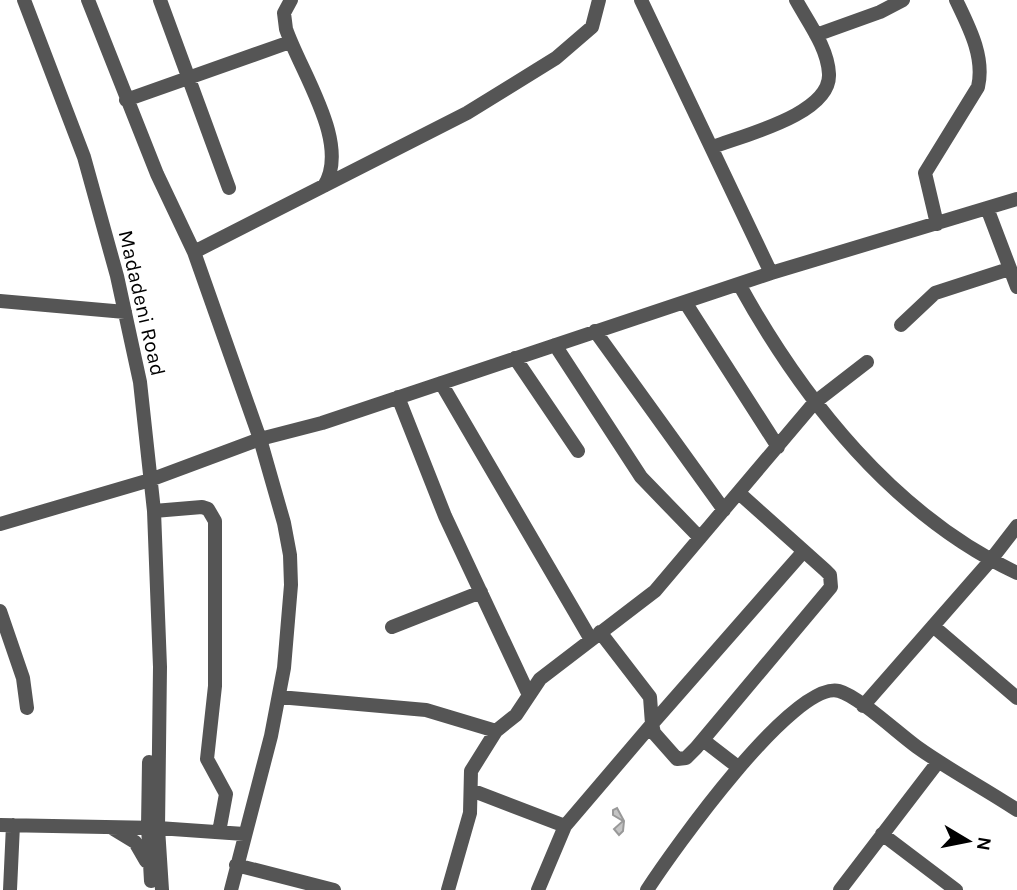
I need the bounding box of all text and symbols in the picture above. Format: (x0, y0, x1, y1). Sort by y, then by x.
street label: Madadeni Road (114, 228, 170, 378)
north arrow (933, 806, 1003, 876)
text: N (972, 835, 996, 852)

